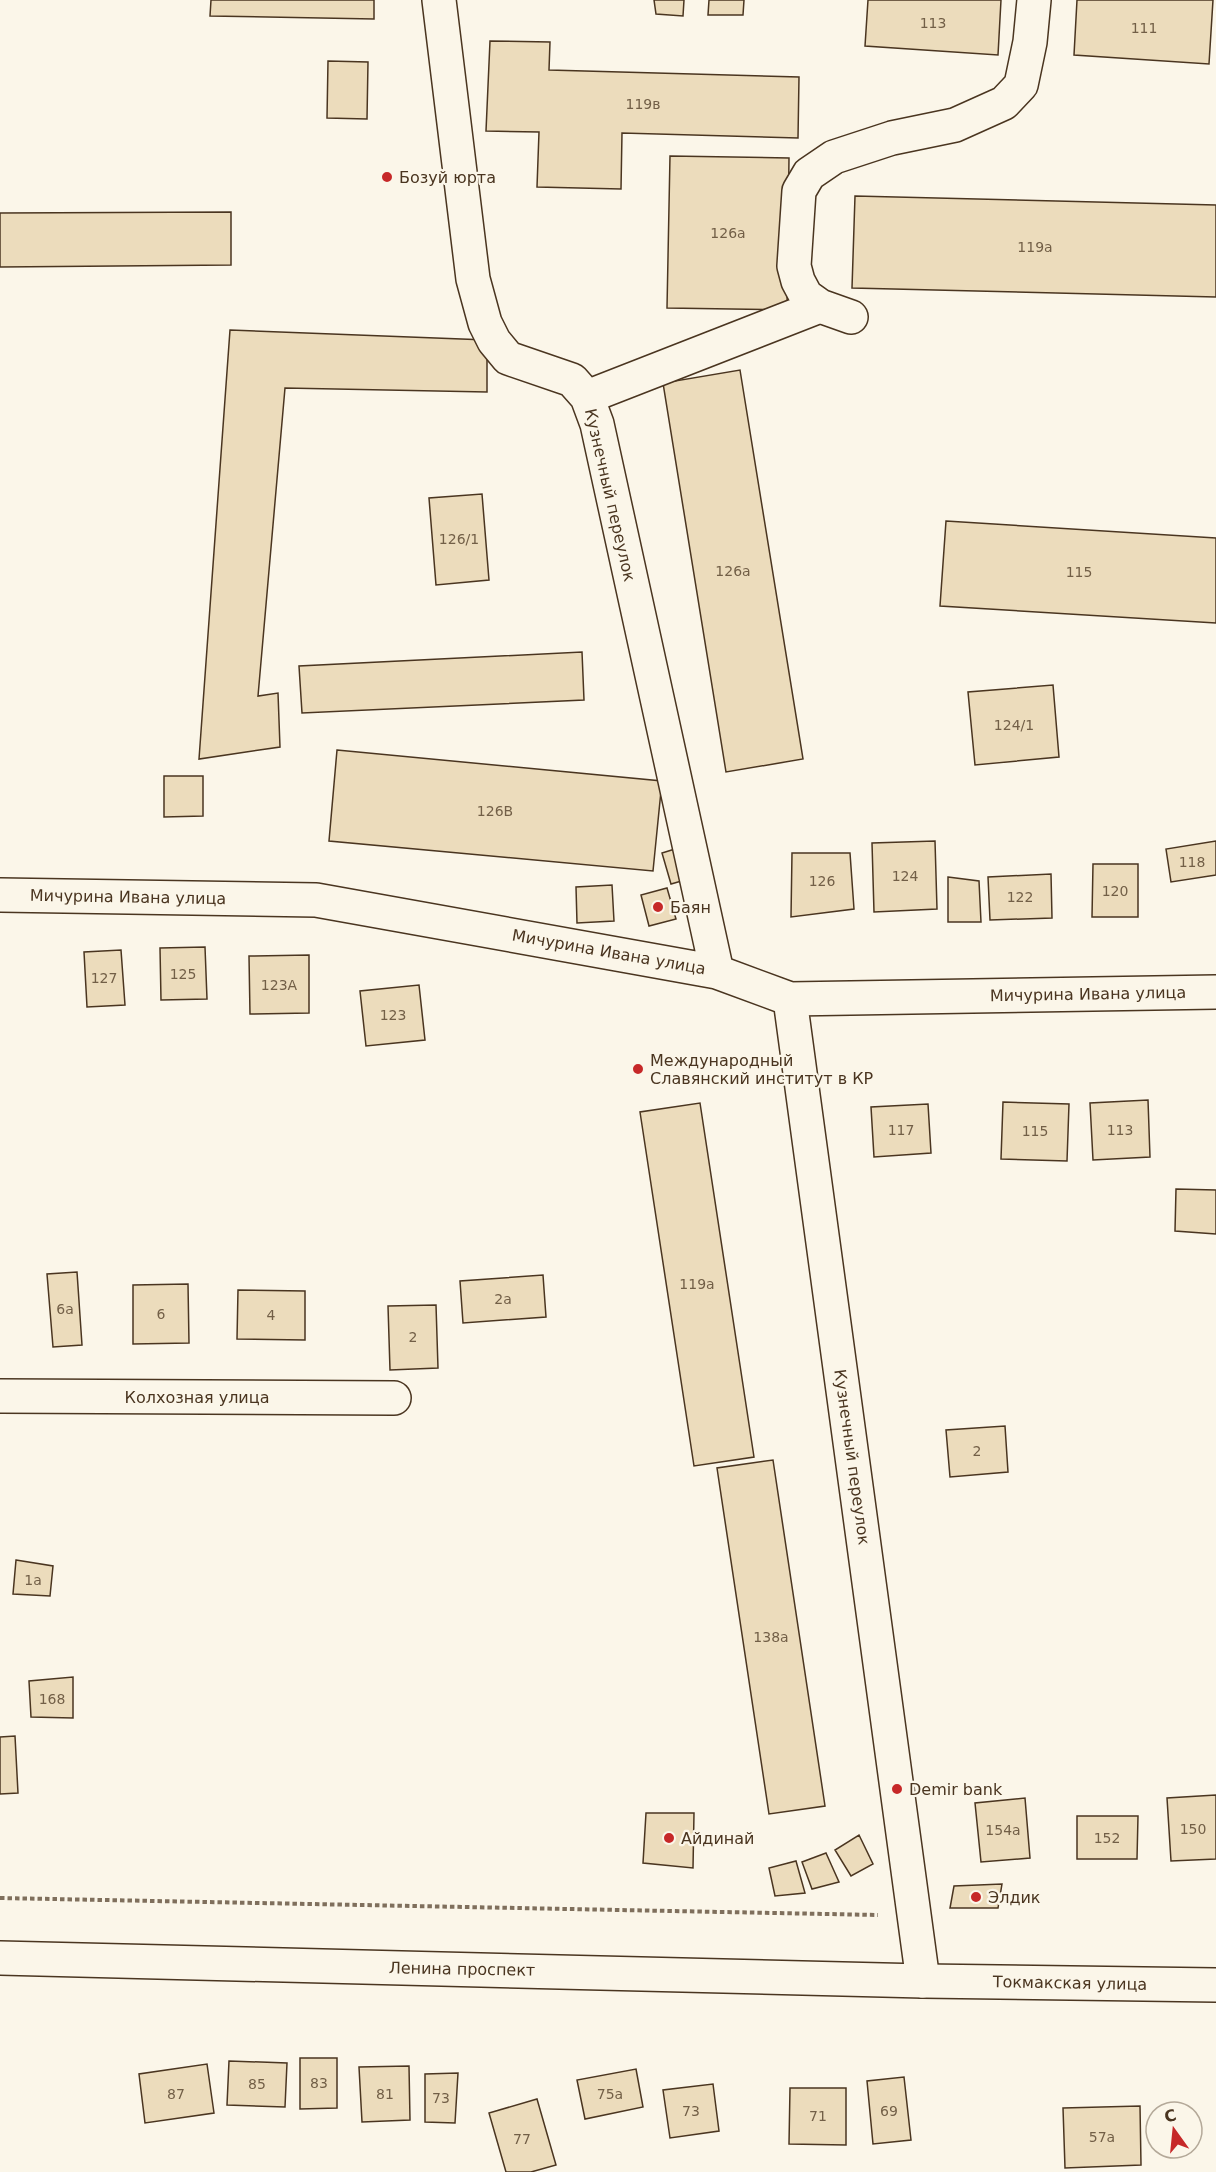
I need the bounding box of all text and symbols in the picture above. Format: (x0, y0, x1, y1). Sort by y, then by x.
house number: 113 (920, 15, 946, 31)
house number: 111 (1131, 20, 1157, 36)
house number: 119в (626, 96, 660, 112)
place label: Бозуй юрта (399, 168, 496, 187)
marker: Бозуй юрта (380, 170, 394, 184)
house number: 126а (710, 225, 746, 241)
house number: 119а (1017, 239, 1053, 255)
street label: Кузнечный переулок (581, 407, 639, 584)
house number: 126/1 (439, 531, 479, 547)
house number: 126а (715, 563, 751, 579)
house number: 115 (1066, 564, 1092, 580)
house number: 124/1 (994, 717, 1034, 733)
house number: 126В (477, 803, 513, 819)
house number: 118 (1179, 854, 1205, 870)
house number: 124 (892, 868, 918, 884)
house number: 126 (809, 873, 835, 889)
house number: 120 (1102, 883, 1128, 899)
street label: Мичурина Ивана улица (30, 886, 226, 908)
house number: 122 (1007, 889, 1033, 905)
place label: Баян (670, 898, 711, 917)
marker: Баян (651, 900, 665, 914)
street label: Мичурина Ивана улица (511, 926, 707, 978)
house number: 125 (170, 966, 196, 982)
house number: 127 (91, 970, 117, 986)
house number: 123А (261, 977, 298, 993)
street label: Мичурина Ивана улица (990, 983, 1186, 1005)
house number: 123 (380, 1007, 406, 1023)
place label: Международный Славянский институт в КР (650, 1051, 874, 1088)
marker: Международный Славянский институт в КР (631, 1062, 645, 1076)
house number: 117 (888, 1122, 914, 1138)
house number: 113 (1107, 1122, 1133, 1138)
house number: 115 (1022, 1123, 1048, 1139)
house number: 119а (679, 1276, 715, 1292)
house number: 2а (494, 1291, 512, 1307)
house number: 6а (56, 1301, 74, 1317)
house number: 6 (157, 1306, 166, 1322)
house number: 4 (267, 1307, 276, 1323)
house number: 2 (409, 1329, 417, 1345)
street label: Кузнечный переулок (830, 1368, 874, 1546)
street label: Колхозная улица (125, 1388, 269, 1407)
house number: 2 (973, 1443, 981, 1459)
house number: 1а (24, 1572, 42, 1588)
house number: 138а (753, 1629, 789, 1645)
house number: 168 (39, 1691, 65, 1707)
place label: Demir bank (909, 1780, 1003, 1799)
marker: Demir bank (890, 1782, 904, 1796)
house number: 150 (1180, 1821, 1206, 1837)
house number: 154а (985, 1822, 1021, 1838)
place label: Айдинай (681, 1829, 754, 1848)
house number: 152 (1094, 1830, 1120, 1846)
marker: Айдинай (662, 1831, 676, 1845)
place label: Элдик (988, 1888, 1041, 1907)
marker: Элдик (969, 1890, 983, 1904)
street label: Ленина проспект (389, 1958, 535, 1980)
street label: Токмакская улица (992, 1972, 1147, 1994)
house number: 83 (310, 2075, 328, 2091)
house number: 85 (248, 2076, 266, 2092)
house number: 87 (167, 2086, 185, 2102)
house number: 81 (376, 2086, 394, 2102)
house number: 75а (597, 2086, 623, 2102)
house number: 73 (432, 2090, 450, 2106)
north arrow (1144, 2100, 1204, 2160)
house number: 73 (682, 2103, 700, 2119)
house number: 69 (880, 2103, 898, 2119)
text: С (1162, 2105, 1178, 2127)
house number: 71 (809, 2108, 827, 2124)
house number: 57а (1089, 2129, 1115, 2145)
house number: 77 (513, 2131, 531, 2147)

